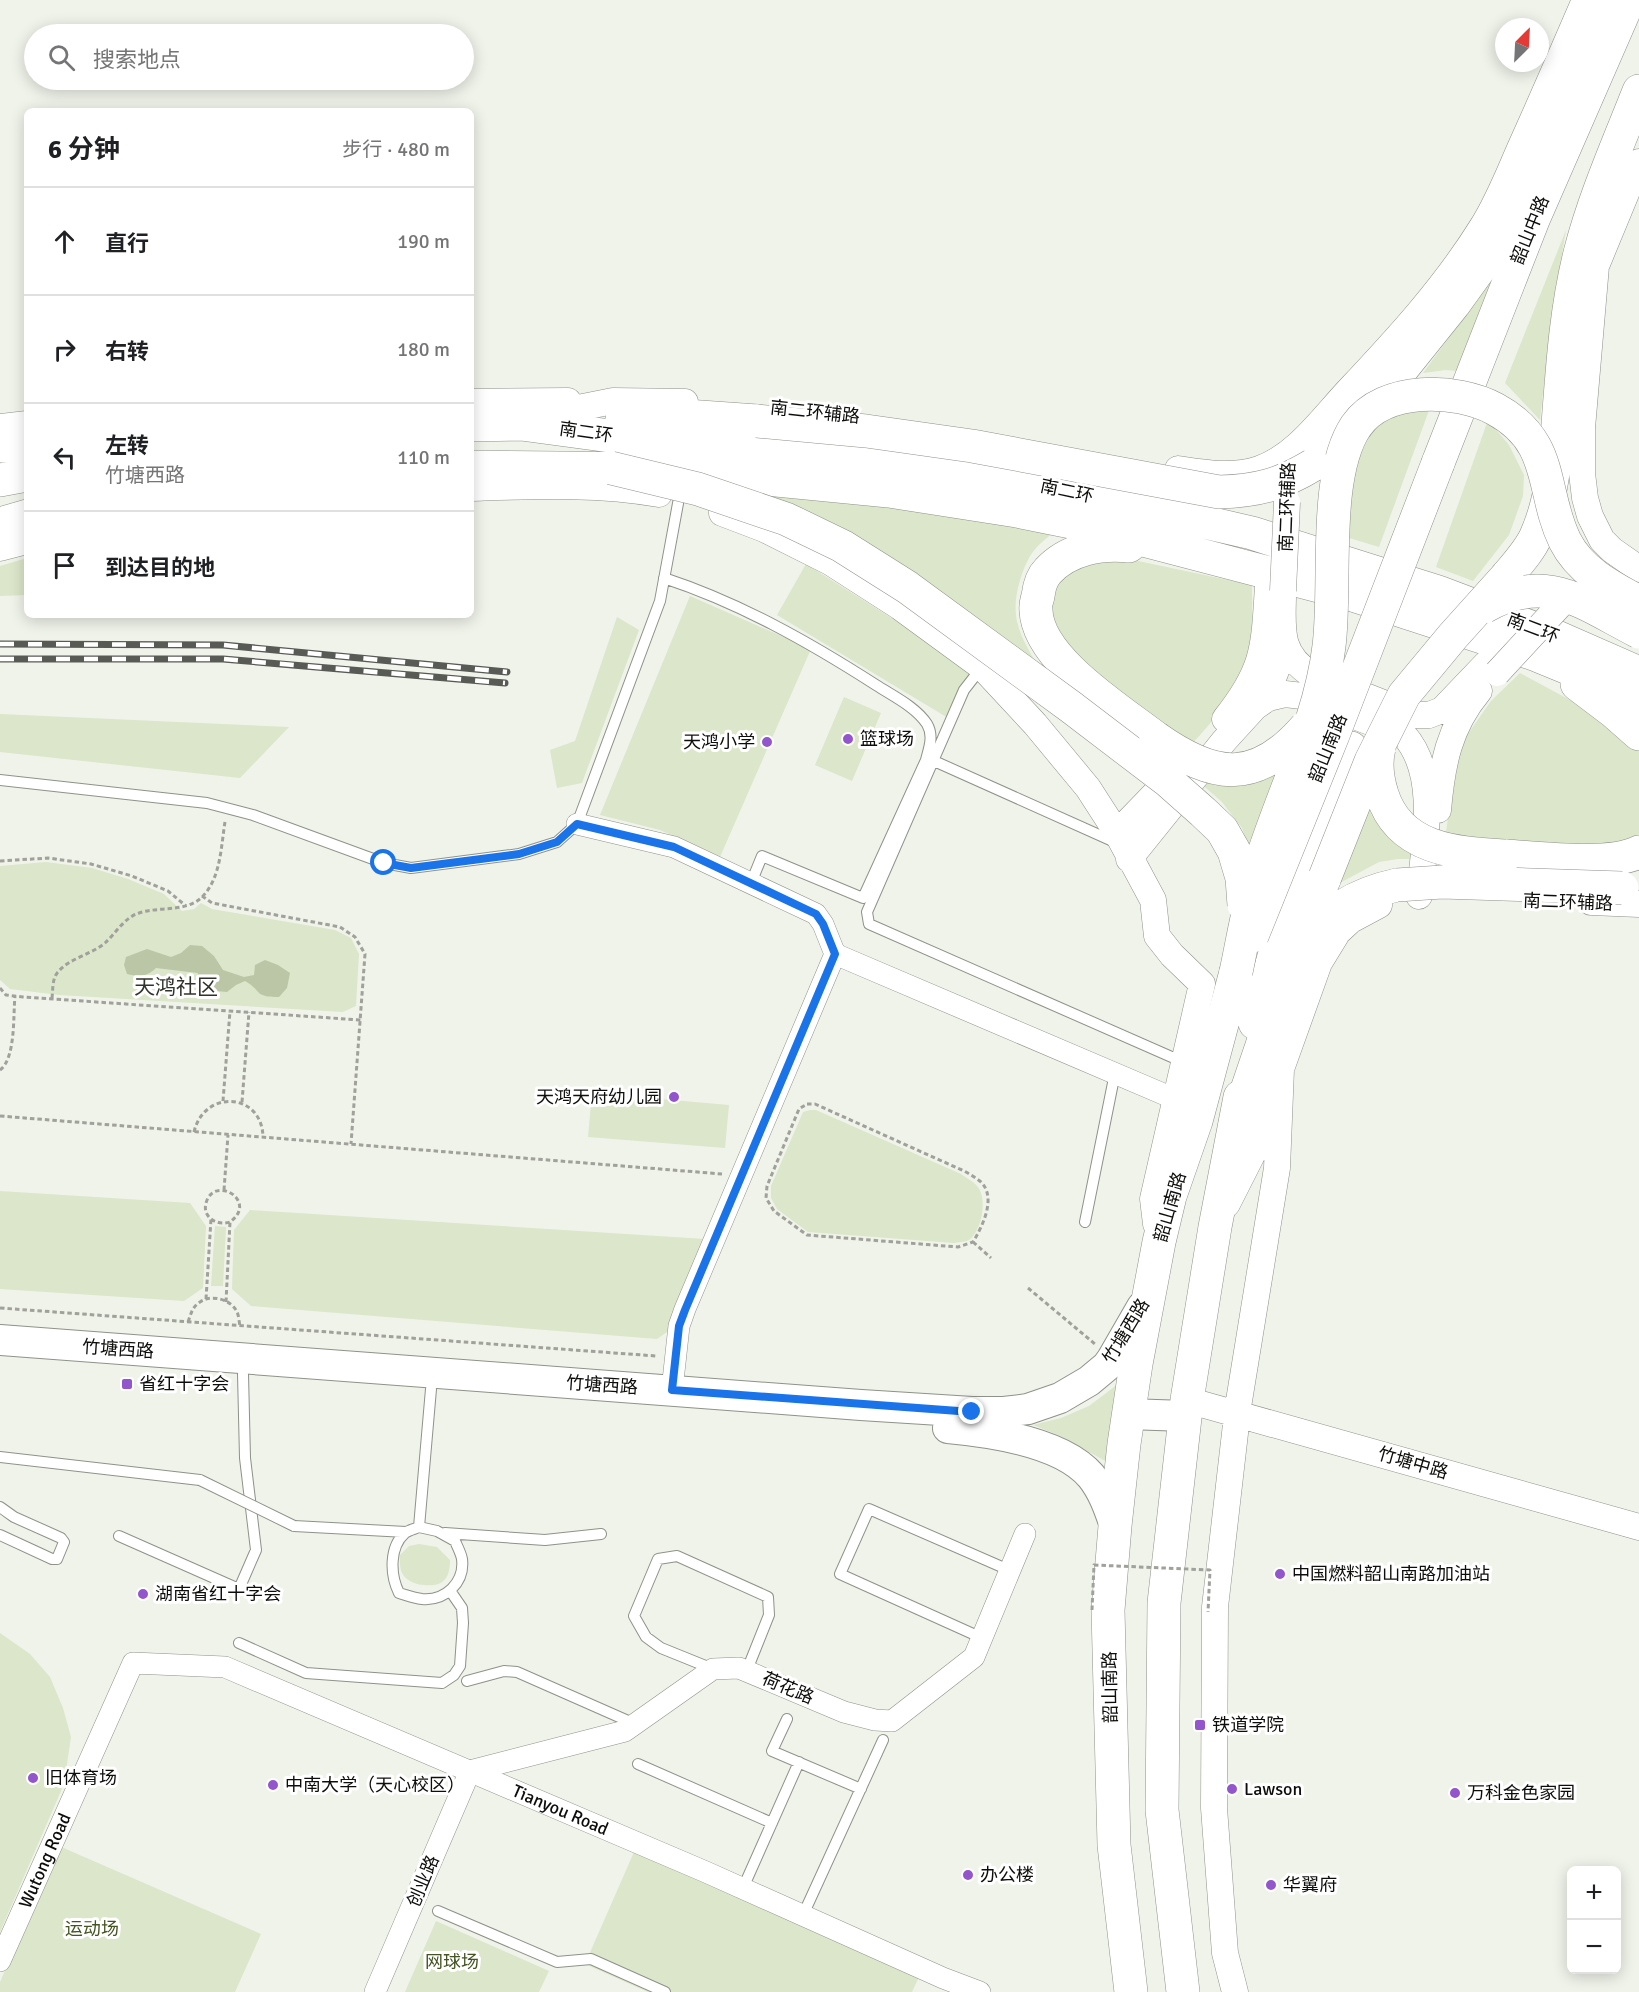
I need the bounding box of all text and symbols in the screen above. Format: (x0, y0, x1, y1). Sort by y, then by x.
north arrow (1495, 18, 1549, 72)
search box (24, 24, 474, 90)
icon: search (45, 41, 78, 74)
text: 搜索地点 (93, 46, 181, 73)
text: 6 分钟 (48, 134, 120, 166)
text: 步行 · 480 m (342, 137, 450, 162)
street label: 韶山中路 (1506, 193, 1554, 267)
icon: ahead (48, 225, 81, 258)
text: 190 m (397, 229, 450, 254)
text: 直行 (105, 230, 149, 257)
icon: right (48, 333, 81, 366)
text: 180 m (397, 337, 450, 362)
text: 右转 (105, 338, 149, 365)
street label: 南二环辅路 (769, 396, 861, 428)
street label: 南二环 (558, 417, 614, 447)
text: 左转 (105, 432, 149, 459)
icon: left (48, 441, 81, 474)
text: 110 m (397, 445, 450, 470)
street label: 南二环辅路 (1274, 462, 1300, 552)
text: 竹塘西路 (105, 463, 185, 488)
street label: 南二环 (1038, 475, 1096, 507)
icon: arrive (48, 549, 81, 582)
text: 到达目的地 (105, 554, 215, 581)
street label: 南二环 (1504, 608, 1562, 648)
street label: 韶山南路 (1304, 711, 1352, 785)
place label: 篮球场 (860, 728, 914, 750)
place label: 天鸿小学 (683, 731, 755, 753)
marker: 篮球场 (841, 732, 855, 746)
marker: 天鸿小学 (760, 735, 774, 749)
route start (370, 849, 396, 875)
street label: 南二环辅路 (1523, 889, 1613, 915)
district label: 天鸿社区 (134, 974, 218, 1000)
place label: 天鸿天府幼儿园 (536, 1086, 662, 1108)
marker: 天鸿天府幼儿园 (667, 1090, 681, 1104)
street label: 韶山南路 (1150, 1169, 1190, 1245)
street label: 竹塘西路 (1098, 1294, 1154, 1368)
street label: 竹塘西路 (81, 1336, 155, 1362)
street label: 竹塘西路 (565, 1372, 639, 1398)
place label: 省红十字会 (139, 1373, 229, 1395)
marker: 省红十字会 (120, 1377, 134, 1391)
route end (958, 1398, 984, 1424)
street label: 竹塘中路 (1375, 1443, 1451, 1483)
place label: 中国燃料韶山南路加油站 (1292, 1563, 1490, 1585)
marker: 中国燃料韶山南路加油站 (1273, 1567, 1287, 1581)
place label: 湖南省红十字会 (155, 1583, 281, 1605)
marker: 湖南省红十字会 (136, 1587, 150, 1601)
street label: 韶山南路 (1098, 1651, 1122, 1723)
street label: 荷花路 (759, 1667, 817, 1709)
place label: 铁道学院 (1212, 1714, 1284, 1736)
marker: 铁道学院 (1193, 1718, 1207, 1732)
place label: 旧体育场 (45, 1767, 117, 1789)
marker: 旧体育场 (26, 1771, 40, 1785)
place label: 中南大学（天心校区） (285, 1774, 465, 1796)
marker: 中南大学（天心校区） (266, 1778, 280, 1792)
place label: Lawson (1244, 1778, 1302, 1800)
street label: Tianyou Road (509, 1780, 612, 1840)
marker: Lawson (1225, 1782, 1239, 1796)
place label: 万科金色家园 (1467, 1782, 1575, 1804)
marker: 万科金色家园 (1448, 1786, 1462, 1800)
street label: Wutong Road (14, 1810, 76, 1912)
street label: 创业路 (402, 1852, 444, 1910)
place label: 办公楼 (980, 1864, 1034, 1886)
map controls (1567, 1866, 1621, 1974)
button: + (1567, 1866, 1621, 1920)
marker: 办公楼 (961, 1868, 975, 1882)
place label: 华翼府 (1283, 1874, 1337, 1896)
marker: 华翼府 (1264, 1878, 1278, 1892)
park label: 运动场 (65, 1918, 119, 1940)
button: − (1567, 1920, 1621, 1974)
park label: 网球场 (425, 1951, 479, 1973)

